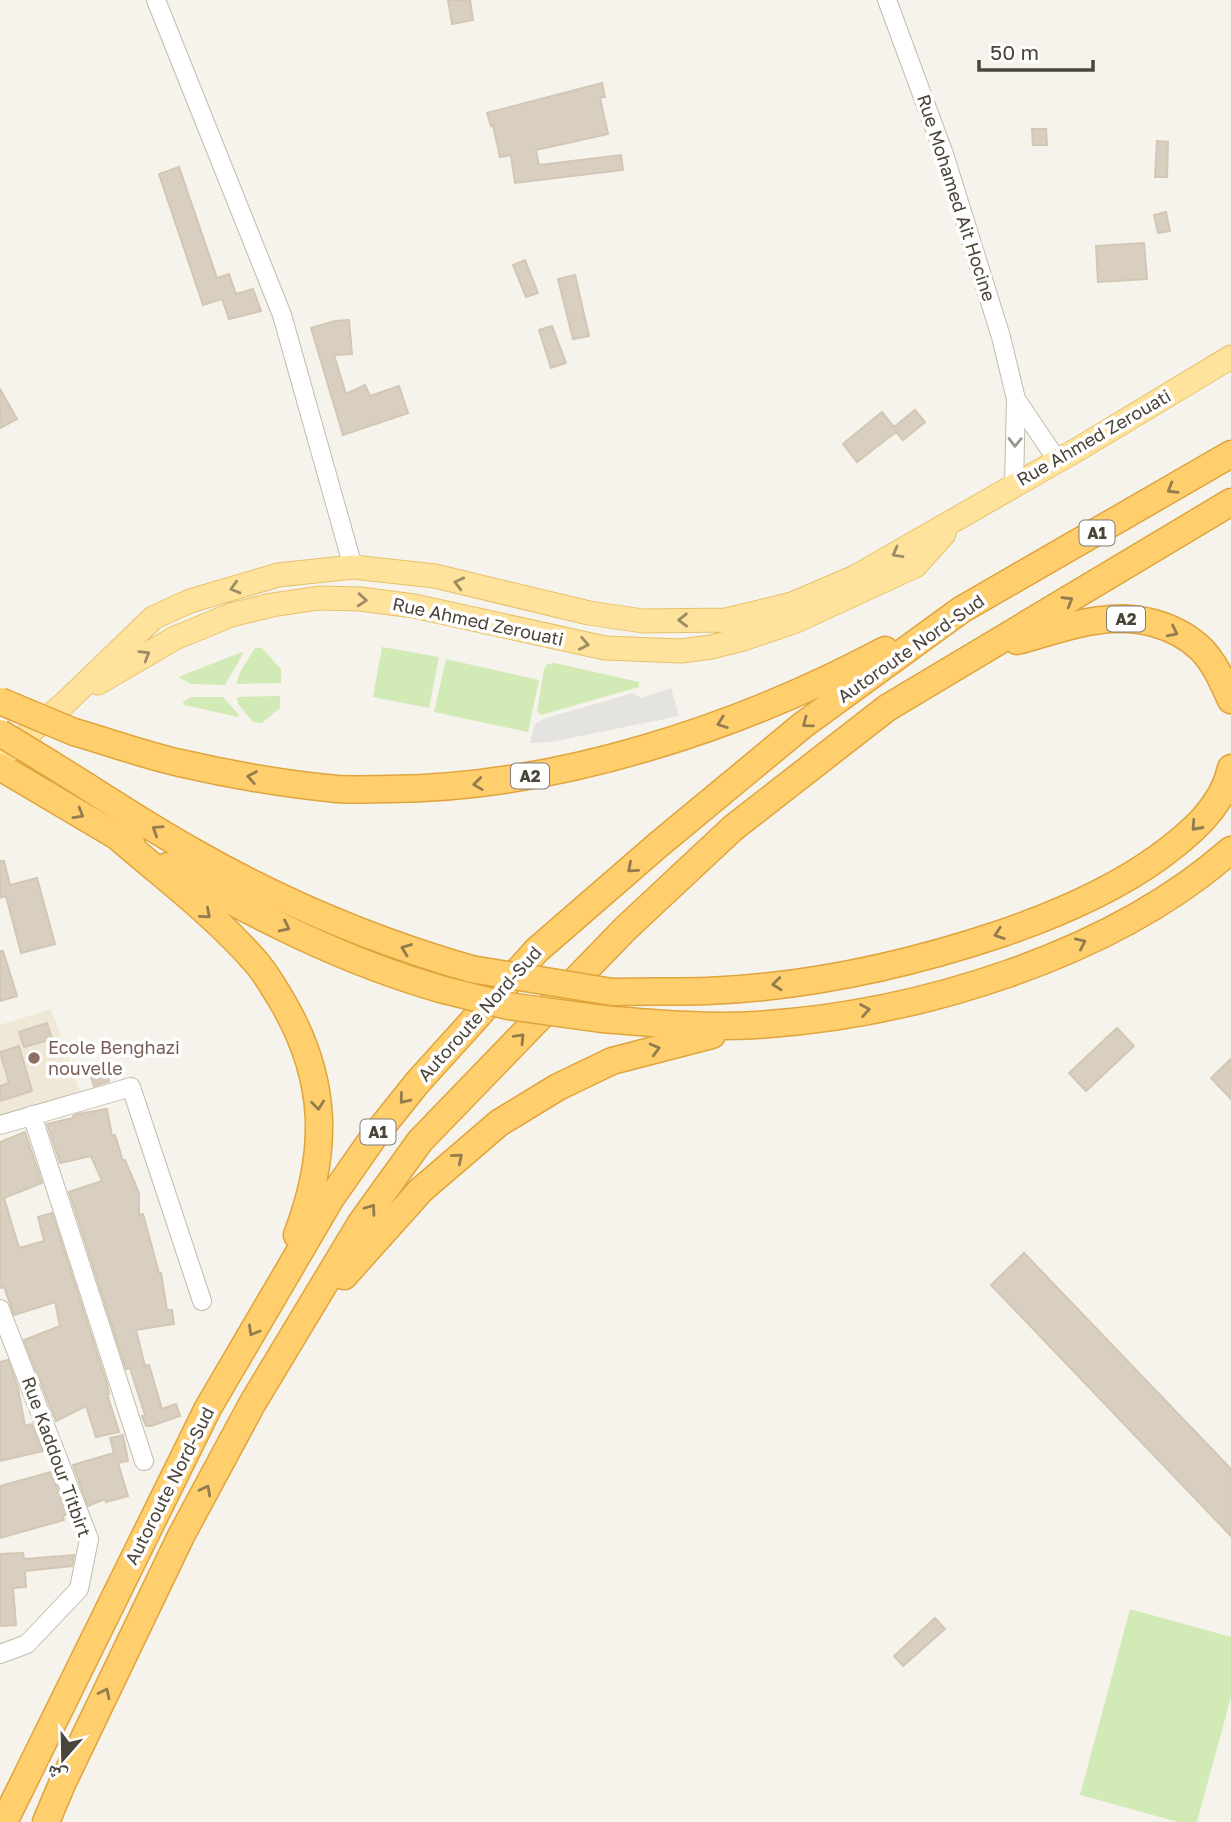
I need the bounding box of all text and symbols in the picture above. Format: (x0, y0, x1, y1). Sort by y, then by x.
scale bar (979, 28, 1093, 72)
text: 50 m (990, 39, 1039, 65)
street label: Rue Mohamed Ait Hocine (913, 91, 1001, 304)
street label: Rue Ahmed Zerouati (1013, 384, 1174, 490)
one-way arrow (1007, 437, 1023, 448)
one-way arrow (1167, 480, 1180, 493)
road number: A1 (1080, 520, 1114, 546)
one-way arrow (891, 545, 904, 558)
one-way arrow (454, 576, 466, 591)
one-way arrow (230, 579, 242, 594)
street label: Autoroute Nord-Sud (833, 589, 988, 707)
one-way arrow (356, 592, 367, 607)
street label: Rue Ahmed Zerouati (391, 592, 566, 650)
one-way arrow (1060, 596, 1073, 609)
road number: A2 (1107, 606, 1145, 632)
one-way arrow (677, 612, 688, 628)
one-way arrow (1166, 623, 1178, 637)
one-way arrow (579, 636, 590, 651)
one-way arrow (137, 651, 150, 664)
one-way arrow (717, 714, 729, 728)
one-way arrow (802, 714, 815, 727)
road number: A2 (511, 764, 549, 789)
one-way arrow (246, 770, 258, 785)
one-way arrow (472, 776, 484, 791)
one-way arrow (72, 806, 85, 819)
one-way arrow (1192, 818, 1205, 831)
one-way arrow (151, 825, 164, 838)
one-way arrow (627, 860, 640, 872)
one-way arrow (198, 906, 211, 918)
one-way arrow (278, 919, 290, 933)
one-way arrow (993, 926, 1005, 940)
one-way arrow (1074, 937, 1087, 951)
street label: Autoroute Nord-Sud (413, 941, 546, 1085)
one-way arrow (401, 943, 413, 957)
one-way arrow (772, 976, 783, 991)
one-way arrow (859, 1003, 871, 1018)
one-way arrow (511, 1033, 524, 1046)
place label: Ecole Benghazi nouvelle (48, 1036, 180, 1079)
one-way arrow (648, 1043, 660, 1057)
marker: Ecole Benghazi nouvelle (26, 1050, 42, 1066)
one-way arrow (400, 1091, 412, 1104)
one-way arrow (310, 1099, 325, 1111)
road number: A1 (360, 1120, 396, 1144)
one-way arrow (449, 1154, 462, 1166)
one-way arrow (363, 1204, 375, 1217)
one-way arrow (249, 1323, 262, 1336)
street label: Rue Kaddour Titbirt (18, 1373, 96, 1540)
street label: Autoroute Nord-Sud (120, 1403, 218, 1568)
one-way arrow (198, 1484, 211, 1497)
one-way arrow (97, 1688, 111, 1700)
north arrow (28, 1724, 98, 1794)
text: ش (44, 1760, 71, 1790)

